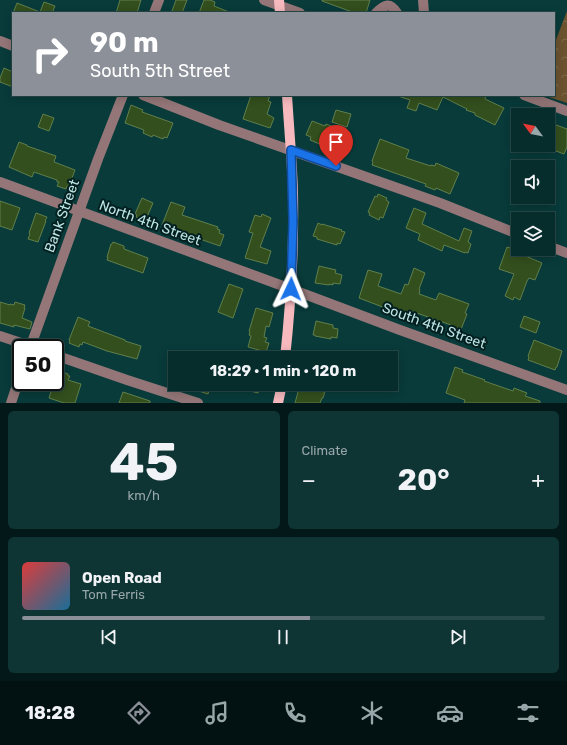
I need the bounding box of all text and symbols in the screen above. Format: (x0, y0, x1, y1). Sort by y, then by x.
text: 90 m (90, 26, 159, 59)
icon: right (24, 28, 76, 80)
text: South 5th Street (90, 60, 230, 82)
north arrow (511, 108, 555, 152)
map controls (511, 108, 555, 256)
pin (319, 125, 353, 166)
icon: arrive (325, 131, 347, 153)
button: sound (511, 160, 555, 204)
street label: Bank Street (41, 177, 83, 255)
street label: North 4th Street (97, 197, 204, 249)
button: layers (511, 212, 555, 256)
position arrow (270, 268, 312, 310)
street label: South 4th Street (380, 299, 489, 353)
speed limit sign: 50 (12, 339, 64, 391)
text: 18:29 · 1 min · 120 m (210, 362, 356, 380)
text: 45 (109, 431, 178, 493)
text: Climate (302, 443, 348, 458)
text: 20° (397, 462, 450, 498)
text: − (302, 467, 316, 494)
text: + (531, 467, 545, 494)
text: km/h (128, 488, 160, 503)
text: Open Road (82, 569, 162, 587)
text: Tom Ferris (82, 587, 145, 602)
icon: previous (98, 626, 120, 648)
icon: pause (272, 626, 294, 648)
icon: next (447, 626, 469, 648)
icon: directions (125, 699, 153, 727)
icon: music (203, 699, 231, 727)
icon: phone (281, 699, 309, 727)
icon: climate (358, 699, 386, 727)
icon: car (436, 699, 464, 727)
icon: filters (514, 699, 542, 727)
text: 18:28 (25, 702, 75, 724)

